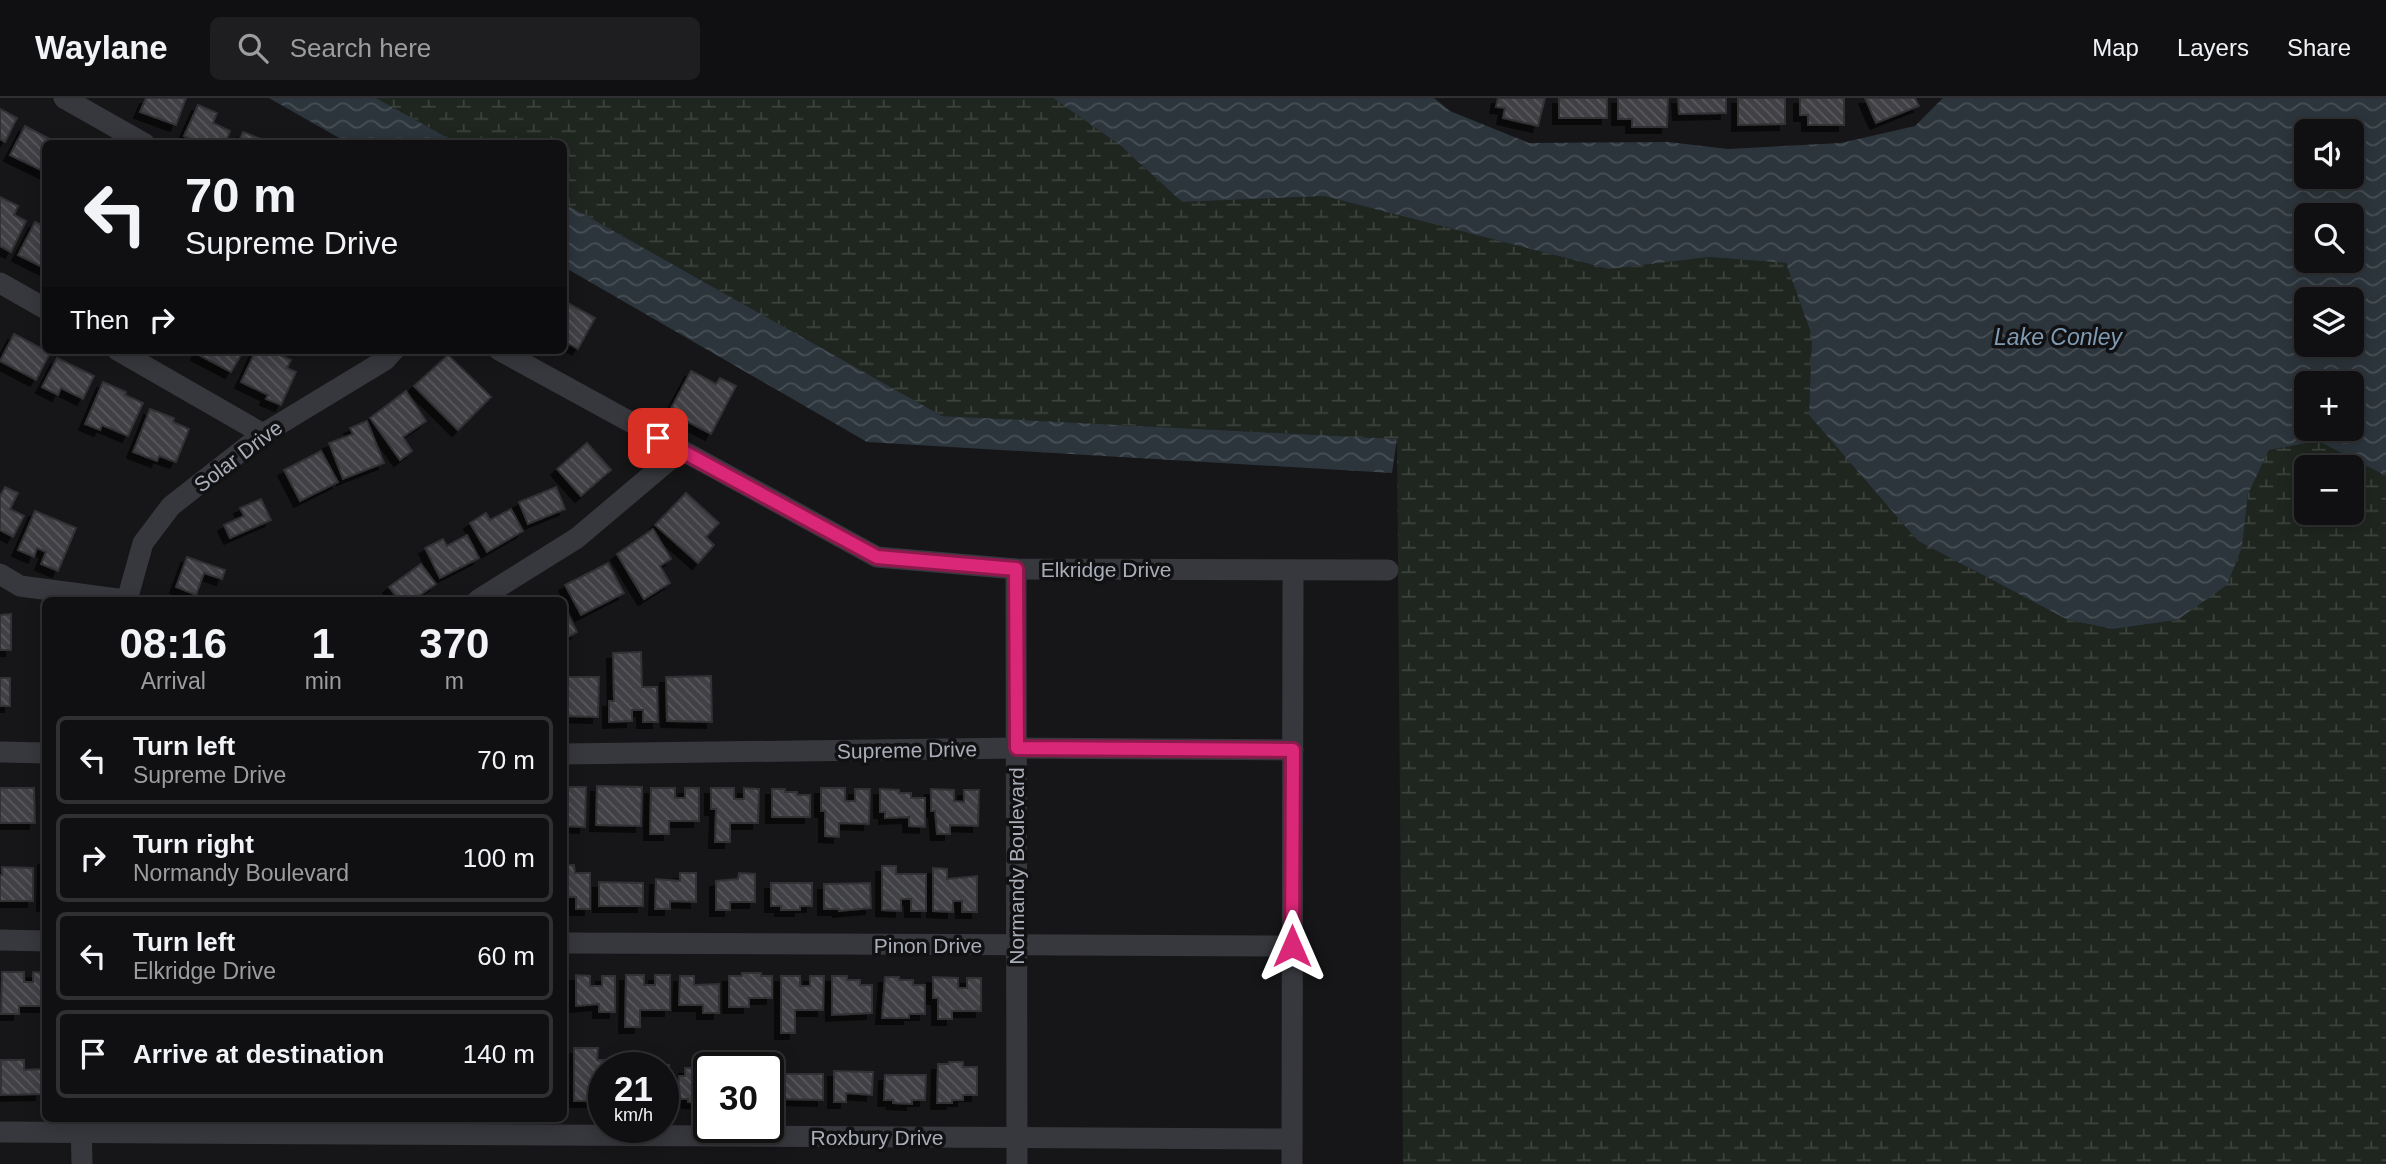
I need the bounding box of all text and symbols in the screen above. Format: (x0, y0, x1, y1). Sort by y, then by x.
search box (210, 17, 700, 80)
text: Waylane (35, 29, 168, 66)
icon: search (234, 29, 272, 67)
text: Search here (290, 33, 431, 63)
text: Map (2092, 34, 2139, 61)
text: Layers (2177, 34, 2249, 61)
text: Share (2287, 34, 2351, 61)
map controls (2294, 119, 2364, 525)
button: sound (2294, 119, 2364, 189)
icon: left (70, 168, 161, 259)
text: 70 m (185, 168, 297, 222)
button: search (2294, 203, 2364, 273)
text: Supreme Drive (185, 225, 398, 261)
button: layers (2294, 287, 2364, 357)
icon: right (143, 301, 181, 339)
text: Then (70, 305, 129, 335)
water label: Lake Conley (1994, 324, 2123, 350)
button: + (2294, 371, 2364, 441)
pin (628, 408, 688, 468)
street label: Solar Drive (190, 416, 286, 496)
icon: arrive (639, 419, 677, 457)
button: − (2294, 455, 2364, 525)
street label: Elkridge Drive (1041, 558, 1171, 581)
text: 08:16 (120, 620, 227, 667)
text: 1 (311, 620, 335, 667)
text: 370 (419, 620, 489, 667)
text: Arrival (141, 668, 206, 694)
text: min (305, 668, 342, 694)
text: m (445, 668, 464, 694)
text: Turn left (133, 731, 235, 761)
street label: Supreme Drive (837, 737, 977, 763)
icon: left (74, 741, 112, 779)
text: 70 m (477, 745, 535, 775)
text: Supreme Drive (133, 762, 286, 788)
street label: Normandy Boulevard (1005, 767, 1028, 965)
text: Turn right (133, 829, 254, 859)
icon: right (74, 839, 112, 877)
text: 100 m (463, 843, 535, 873)
text: Normandy Boulevard (133, 860, 349, 886)
position arrow (1255, 909, 1329, 983)
text: Turn left (133, 927, 235, 957)
street label: Pinon Drive (874, 934, 982, 957)
icon: left (74, 937, 112, 975)
text: 60 m (477, 941, 535, 971)
text: Elkridge Drive (133, 958, 276, 984)
icon: arrive (74, 1035, 112, 1073)
text: Arrive at destination (133, 1039, 384, 1069)
text: 140 m (463, 1039, 535, 1069)
speed limit sign: 30 (693, 1052, 784, 1143)
text: 21 (614, 1069, 653, 1108)
text: km/h (614, 1105, 653, 1125)
street label: Roxbury Drive (810, 1126, 944, 1149)

